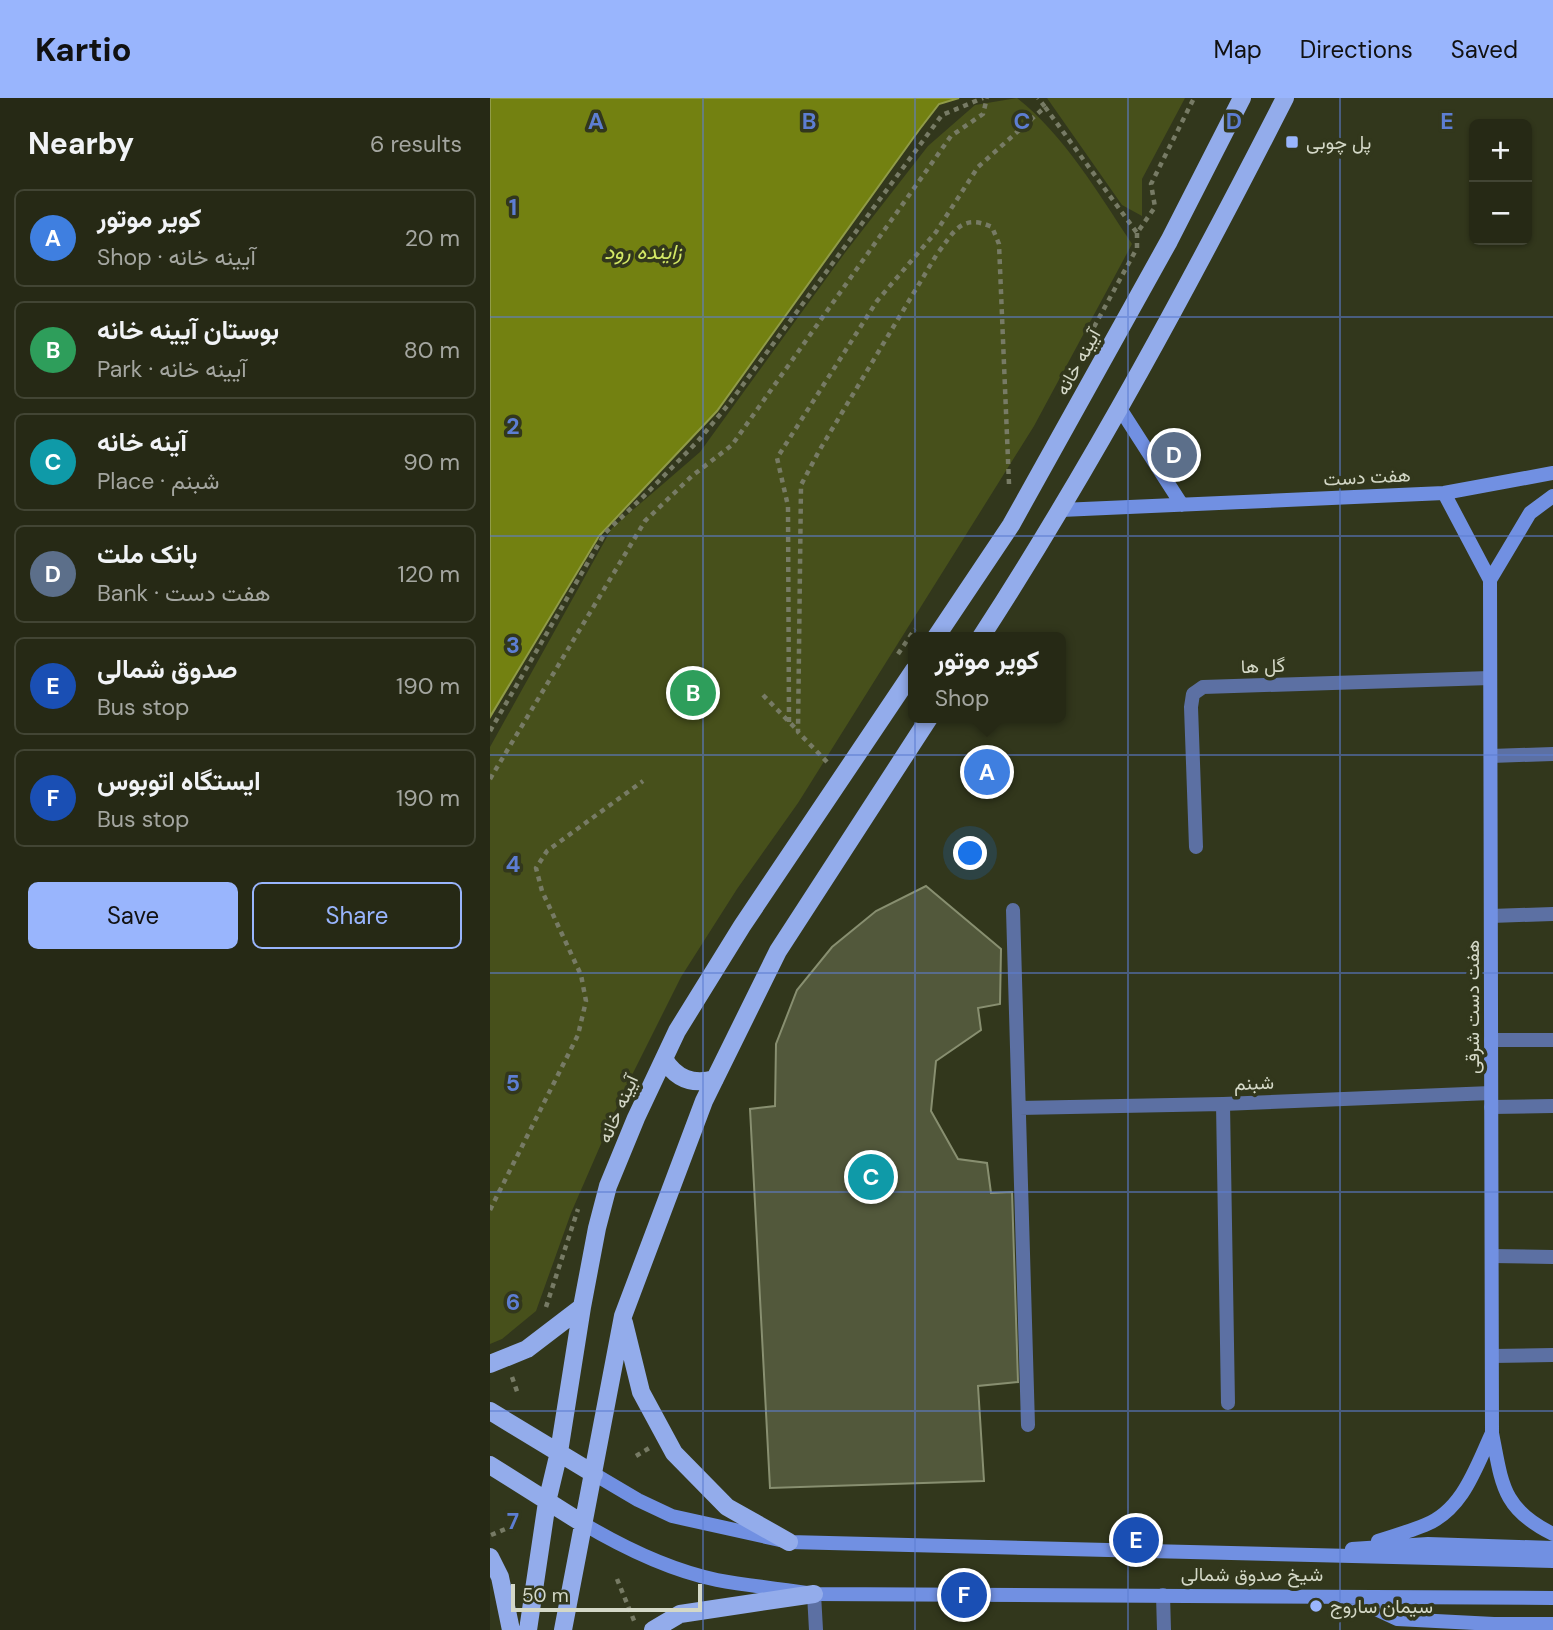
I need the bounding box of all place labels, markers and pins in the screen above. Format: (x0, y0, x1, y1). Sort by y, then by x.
place label: پل چوبی (1306, 130, 1371, 156)
marker: پل چوبی (1284, 134, 1300, 150)
pin: D (1151, 429, 1197, 481)
pin: B (670, 667, 716, 719)
pin: A (964, 746, 1010, 798)
pin: C (848, 1151, 894, 1203)
pin: E (1113, 1514, 1159, 1566)
pin: F (941, 1569, 987, 1621)
place label: سیمان ساروج (1330, 1594, 1433, 1619)
marker: سیمان ساروج (1308, 1598, 1324, 1614)

